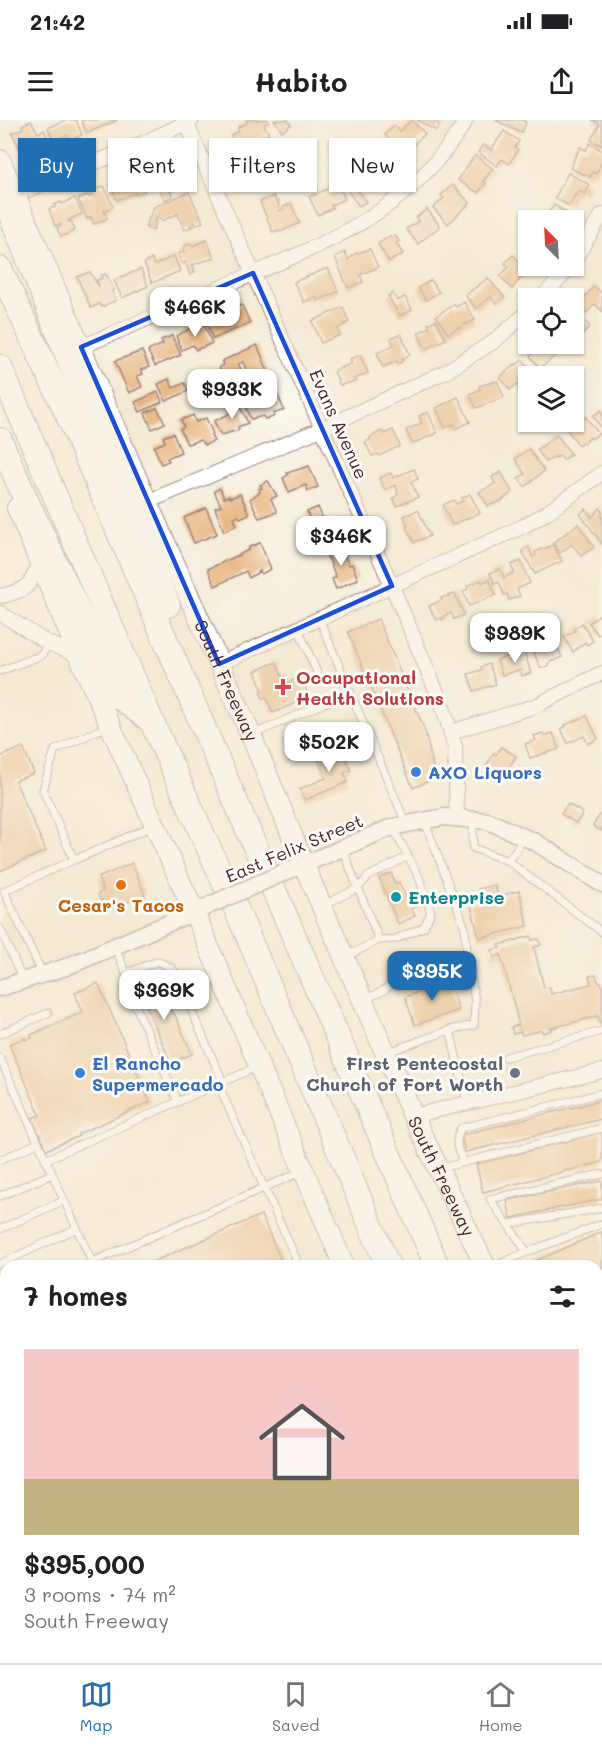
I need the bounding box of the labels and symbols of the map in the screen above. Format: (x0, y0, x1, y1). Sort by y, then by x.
north arrow (518, 210, 584, 276)
pin: $466K (153, 287, 237, 338)
street label: Evans Avenue (304, 365, 374, 483)
pin: $933K (190, 369, 274, 420)
pin: $346K (299, 516, 383, 567)
pin: $989K (473, 613, 557, 664)
street label: South Freeway (189, 616, 264, 745)
place label: Occupational Health Solutions (296, 665, 444, 710)
marker: Occupational Health Solutions (274, 678, 292, 696)
pin: $502K (287, 722, 371, 773)
place label: AXO Liquors (428, 760, 542, 784)
marker: AXO Liquors (409, 765, 423, 779)
street label: East Felix Street (221, 808, 367, 888)
marker: Cesar's Tacos (114, 878, 128, 892)
place label: Enterprise (408, 885, 505, 909)
marker: Enterprise (389, 890, 403, 904)
place label: Cesar's Tacos (58, 893, 184, 917)
pin: $395K (390, 951, 474, 1002)
pin: $369K (122, 970, 206, 1021)
place label: El Rancho Supermercado (92, 1051, 224, 1096)
place label: First Pentecostal Church of Fort Worth (306, 1051, 503, 1096)
marker: El Rancho Supermercado (73, 1066, 87, 1080)
marker: First Pentecostal Church of Fort Worth (508, 1066, 522, 1080)
street label: South Freeway (403, 1112, 481, 1240)

